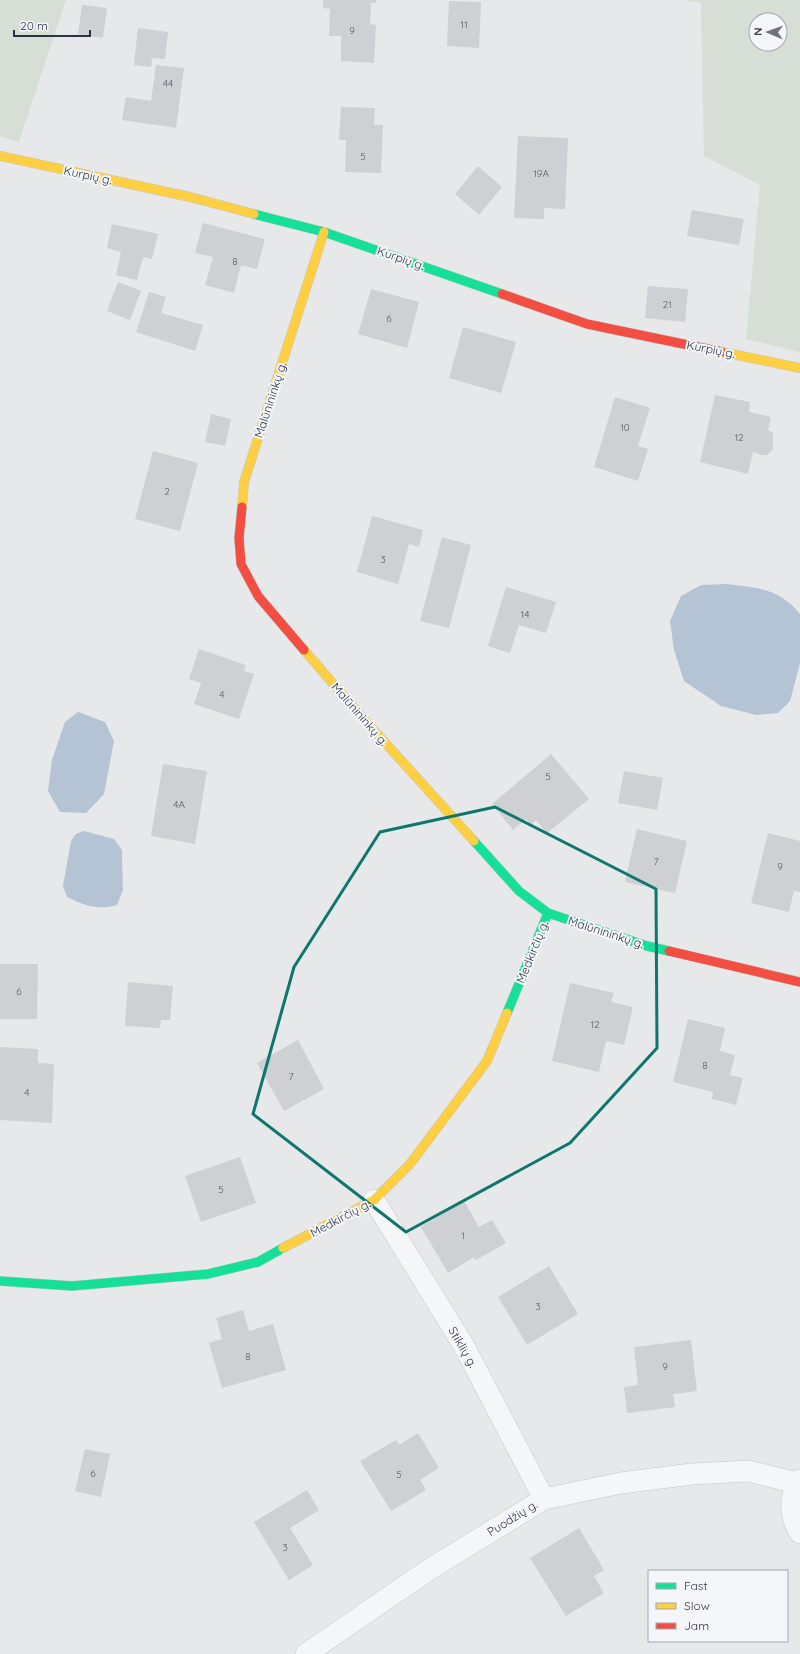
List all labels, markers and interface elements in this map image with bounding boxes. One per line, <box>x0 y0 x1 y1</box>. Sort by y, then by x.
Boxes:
scale bar <box>14 12 90 38</box>
north arrow <box>748 12 788 52</box>
text: 20 m <box>20 18 48 33</box>
house number: 11 <box>460 18 468 31</box>
house number: 9 <box>349 24 355 37</box>
text: N <box>751 27 765 36</box>
house number: 44 <box>163 77 173 90</box>
house number: 5 <box>360 150 366 163</box>
street label: Kurpių g. <box>62 163 114 187</box>
house number: 19A <box>533 167 549 180</box>
street label: Kurpių g. <box>375 243 427 273</box>
house number: 8 <box>232 255 238 268</box>
house number: 21 <box>662 298 672 311</box>
house number: 6 <box>386 312 392 325</box>
street label: Kurpių g. <box>686 337 736 361</box>
street label: Malūnininkų g. <box>251 360 289 440</box>
house number: 10 <box>620 421 630 434</box>
house number: 12 <box>734 431 744 444</box>
house number: 2 <box>164 485 170 498</box>
house number: 3 <box>380 553 386 566</box>
house number: 14 <box>521 608 529 621</box>
street label: Malūnininkų g. <box>328 679 392 749</box>
house number: 4 <box>219 688 225 701</box>
house number: 5 <box>545 770 551 783</box>
house number: 4A <box>173 798 185 811</box>
house number: 7 <box>653 855 659 868</box>
house number: 9 <box>777 860 783 873</box>
street label: Malūnininkų g. <box>566 913 646 951</box>
street label: Medkirčių g. <box>513 919 551 985</box>
house number: 6 <box>16 985 22 998</box>
house number: 12 <box>590 1018 600 1031</box>
house number: 8 <box>702 1059 708 1072</box>
house number: 7 <box>288 1070 294 1083</box>
house number: 4 <box>24 1086 30 1099</box>
house number: 5 <box>218 1183 224 1196</box>
street label: Medkirčių g. <box>307 1196 373 1240</box>
house number: 1 <box>461 1229 465 1242</box>
house number: 3 <box>535 1300 541 1313</box>
street label: Stiklių g. <box>445 1324 481 1370</box>
house number: 8 <box>245 1350 251 1363</box>
house number: 9 <box>662 1360 668 1373</box>
house number: 6 <box>90 1467 96 1480</box>
house number: 5 <box>396 1468 402 1481</box>
street label: Puodžių g. <box>484 1497 540 1539</box>
house number: 3 <box>282 1541 288 1554</box>
legend <box>648 1570 788 1642</box>
text: Fast <box>684 1578 708 1593</box>
text: Slow <box>684 1598 710 1613</box>
text: Jam <box>684 1618 709 1633</box>

